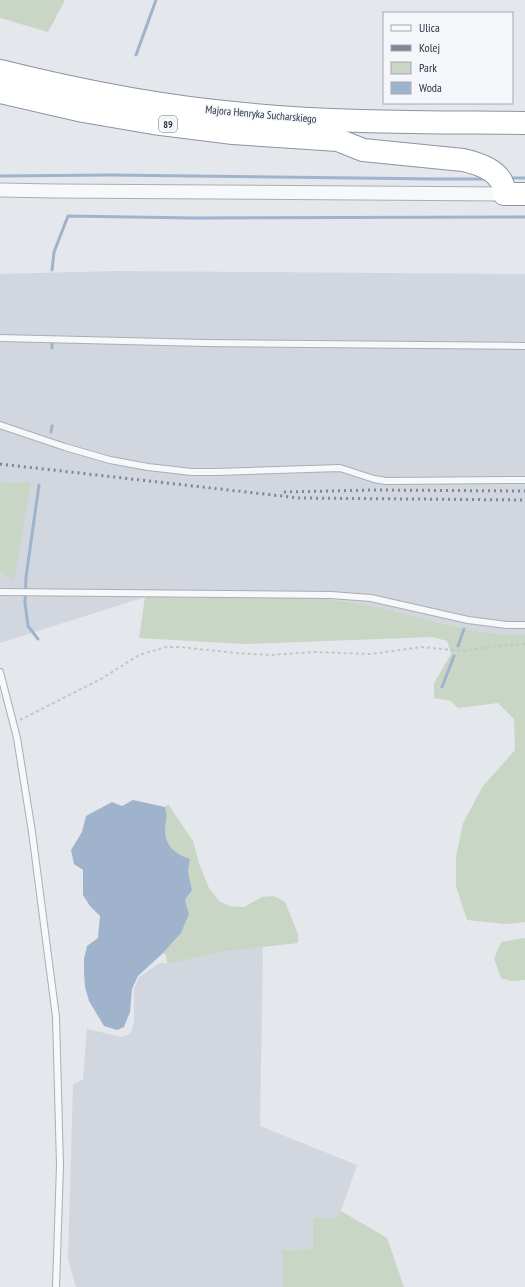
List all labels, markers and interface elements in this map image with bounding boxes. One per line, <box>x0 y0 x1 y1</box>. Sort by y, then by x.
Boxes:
legend <box>383 12 513 104</box>
text: Ulica <box>419 20 440 35</box>
text: Kolej <box>419 40 440 55</box>
text: Park <box>419 60 437 75</box>
text: Woda <box>419 80 442 95</box>
street label: Majora Henryka Sucharskiego <box>205 102 317 126</box>
road number: 89 <box>159 116 177 132</box>

